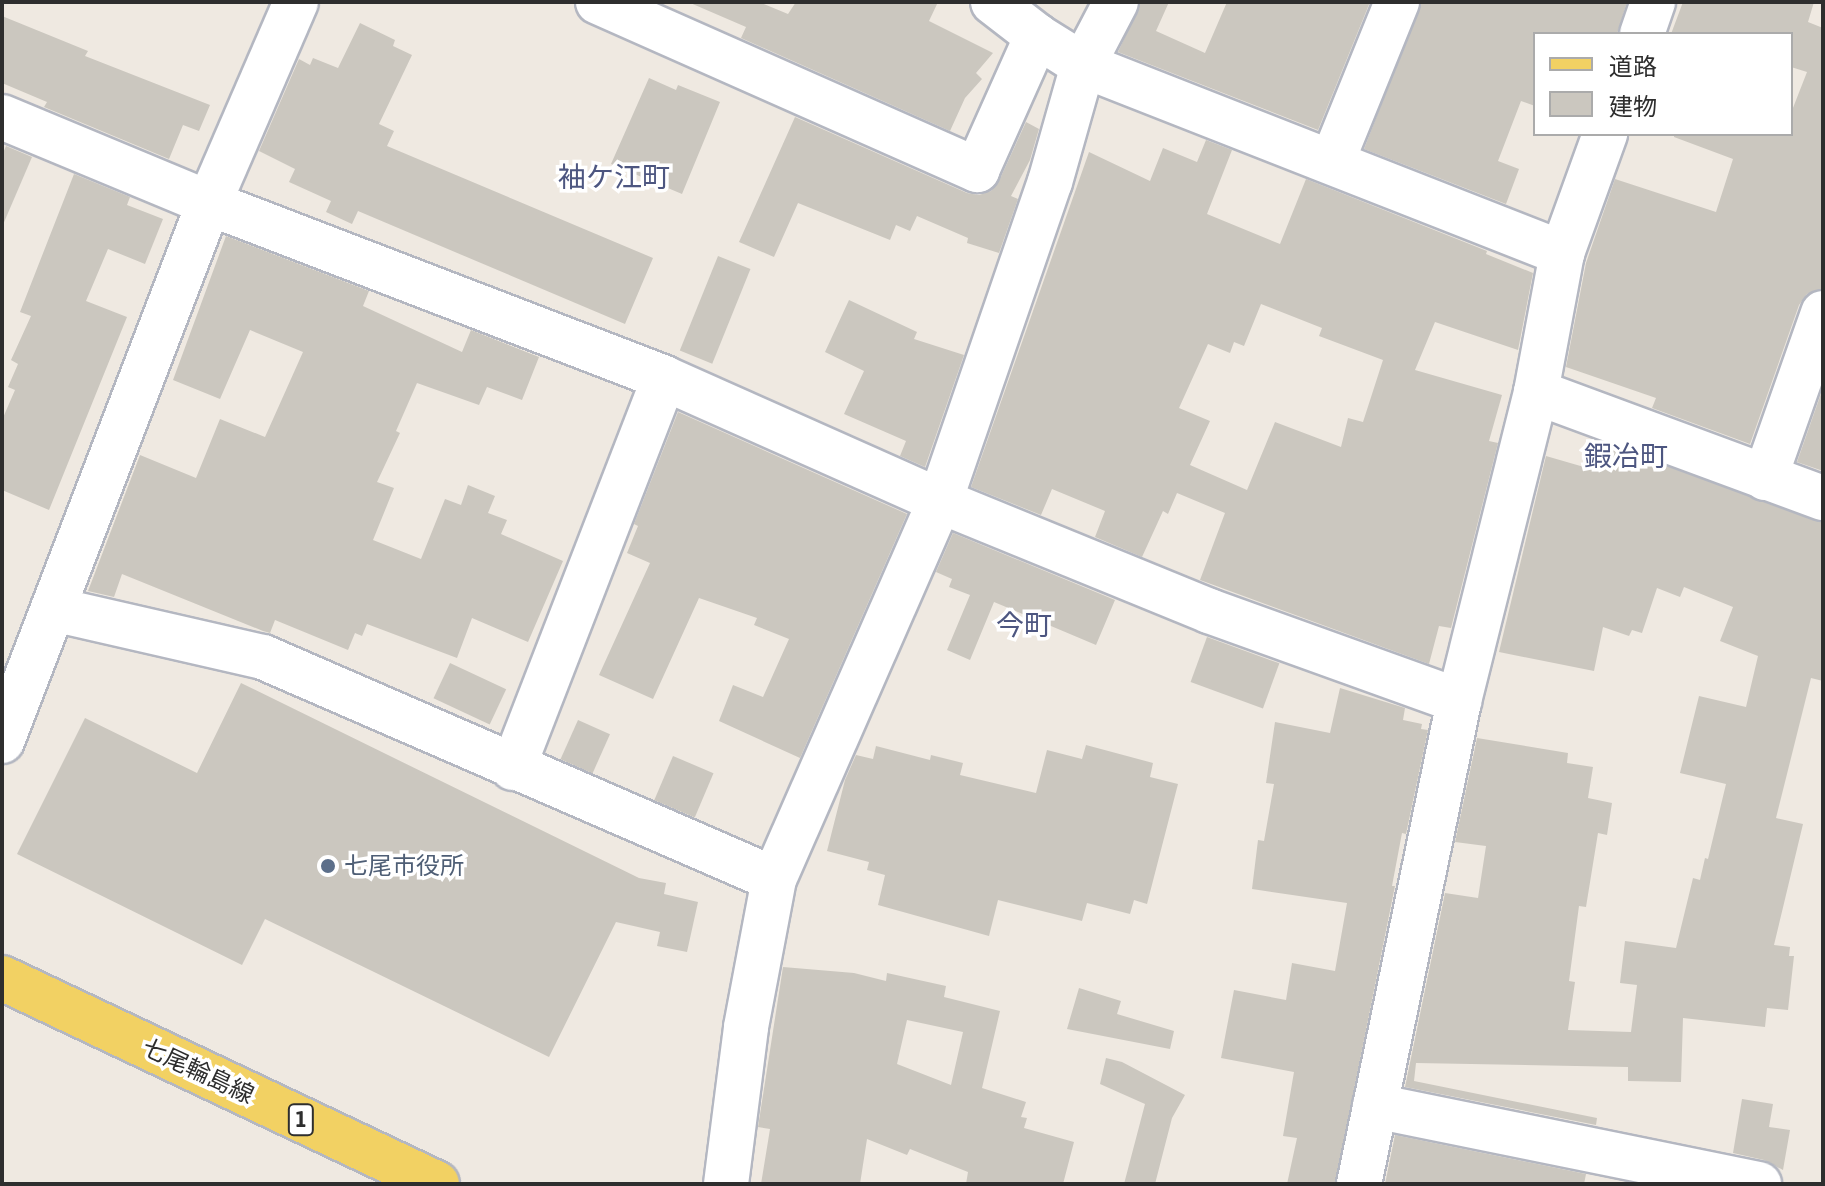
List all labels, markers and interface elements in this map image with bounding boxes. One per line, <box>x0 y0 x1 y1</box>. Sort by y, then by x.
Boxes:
legend <box>1533 32 1793 136</box>
text: 道路 <box>1609 53 1657 80</box>
text: 建物 <box>1609 93 1657 120</box>
district label: 袖ケ江町 <box>558 160 670 194</box>
district label: 鍜冶町 <box>1584 439 1668 473</box>
district label: 今町 <box>996 608 1052 642</box>
place label: 七尾市役所 <box>344 852 464 880</box>
marker: 七尾市役所 <box>319 857 337 875</box>
street label: 七尾輪島線 <box>138 1033 258 1109</box>
road number: 1 <box>287 1102 315 1138</box>

